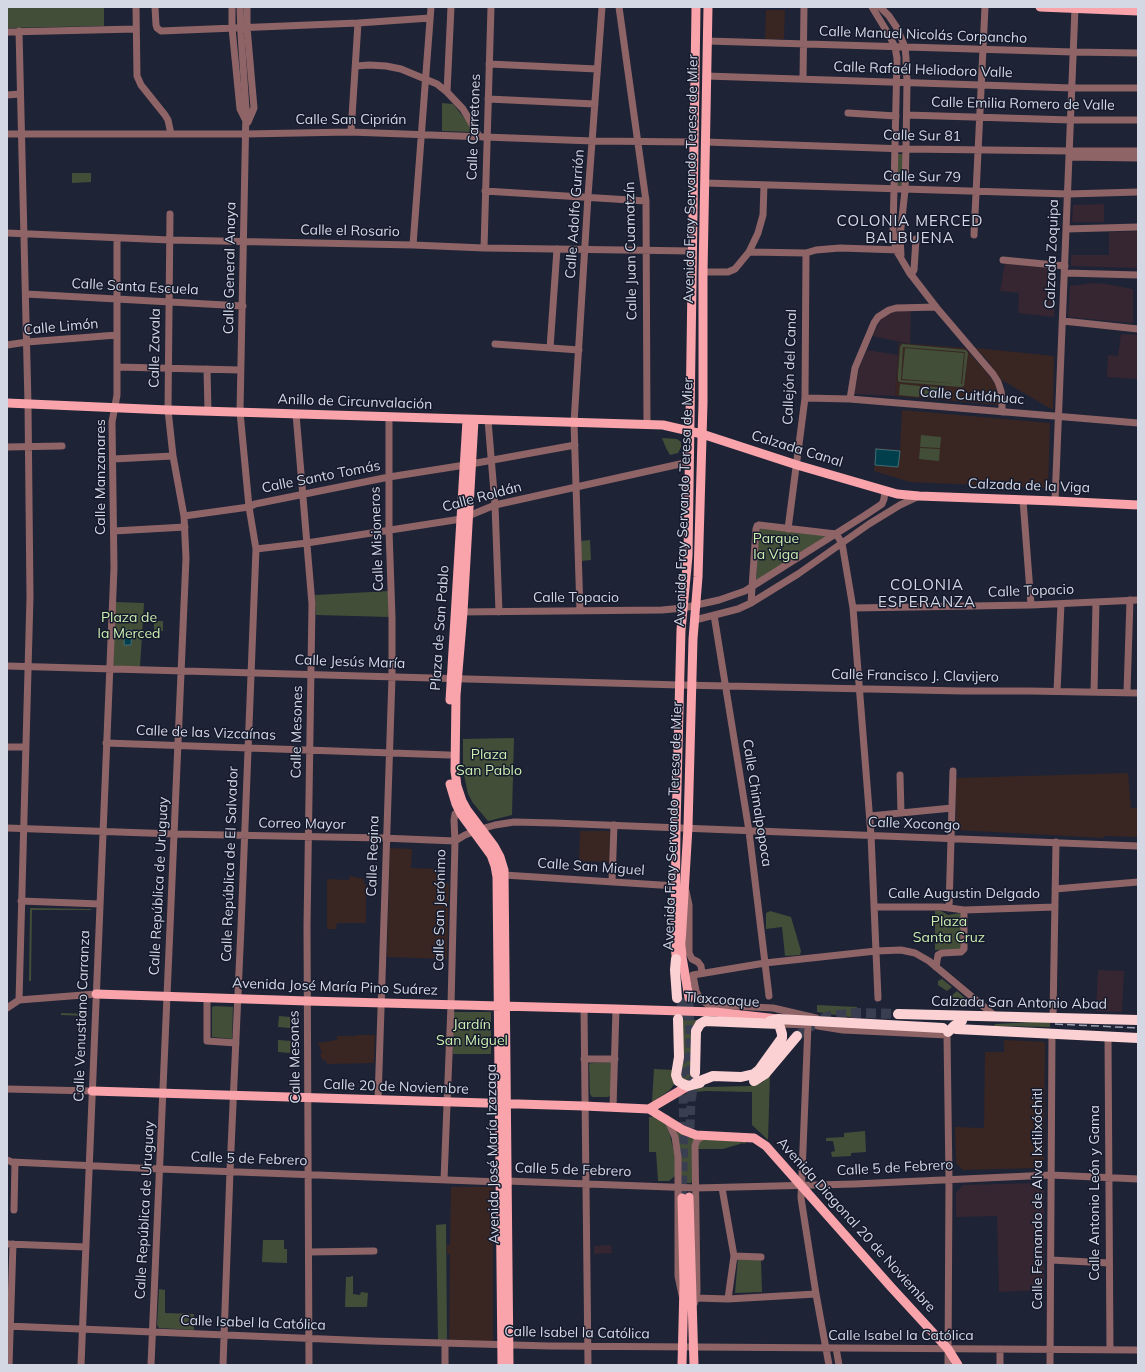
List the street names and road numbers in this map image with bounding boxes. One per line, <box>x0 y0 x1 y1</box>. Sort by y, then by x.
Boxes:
street label: Calle Manuel Nicolás Corpancho <box>819 23 1027 47</box>
street label: Avenida Fray Servando Teresa de Mier <box>680 54 702 304</box>
street label: Calle Rafaél Heliodoro Valle <box>833 58 1013 82</box>
street label: Calle Carretones <box>464 73 484 181</box>
street label: Calle Emilia Romero de Valle <box>931 94 1115 114</box>
street label: Calle San Ciprián <box>296 112 406 128</box>
street label: Calle Sur 81 <box>883 127 961 145</box>
street label: Calle Adolfo Gurrión <box>562 149 588 279</box>
street label: Calle Sur 79 <box>883 168 961 186</box>
street label: Calle Juan Cuamatzín <box>621 181 641 321</box>
street label: Calzada Zoquipa <box>1042 199 1062 309</box>
street label: Calle General Anaya <box>220 202 240 334</box>
street label: Calle el Rosario <box>300 222 400 240</box>
street label: Calle Santa Escuela <box>71 275 199 299</box>
street label: Calle Zavala <box>146 308 164 388</box>
street label: Callejón del Canal <box>780 309 800 425</box>
street label: Calle Limón <box>23 315 99 339</box>
street label: Avenida Fray Servando Teresa de Mier <box>671 377 697 627</box>
street label: Calle Cuitláhuac <box>919 384 1025 408</box>
street label: Anillo de Circunvalación <box>277 391 433 413</box>
street label: Calle Manzanares <box>93 419 109 535</box>
street label: Calzada Canal <box>749 427 845 471</box>
street label: Calle Santo Tomás <box>260 457 382 497</box>
street label: Calzada de la Viga <box>968 475 1090 497</box>
street label: Calle Roldán <box>440 478 524 516</box>
street label: Calle Misioneros <box>367 486 387 592</box>
street label: Plaza de San Pablo <box>427 565 453 691</box>
street label: Calle Topacio <box>988 581 1074 601</box>
street label: Calle Topacio <box>533 590 619 606</box>
street label: Calle Jesús María <box>294 652 406 672</box>
street label: Calle Francisco J. Clavijero <box>831 666 999 686</box>
street label: Calle Mesones <box>288 685 306 779</box>
street label: Avenida Fray Servando Teresa de Mier <box>660 701 686 951</box>
street label: Calle de las Vizcaínas <box>136 722 276 744</box>
street label: Calle Chimalpopoca <box>739 738 775 868</box>
street label: Calle República de El Salvador <box>218 766 242 962</box>
street label: Calle República de Uruguay <box>146 796 172 976</box>
street label: Calle Xocongo <box>868 814 960 834</box>
street label: Correo Mayor <box>258 815 346 833</box>
street label: Calle Regina <box>363 815 383 897</box>
street label: Calle San Jerónimo <box>431 849 449 971</box>
street label: Calle San Miguel <box>537 855 645 879</box>
street label: Calle Augustin Delgado <box>888 886 1040 902</box>
street label: Calle Venustiano Carranza <box>71 930 93 1102</box>
street label: Avenida José María Pino Suárez <box>232 975 438 999</box>
street label: Tlaxcoaque <box>684 989 760 1011</box>
street label: Calzada San Antonio Abad <box>931 993 1107 1013</box>
street label: Calle Mesones <box>286 1010 304 1104</box>
street label: Avenida José María Izazaga <box>483 1064 503 1244</box>
street label: Calle 20 de Noviembre <box>323 1076 469 1098</box>
street label: Calle Fernando de Alva Ixtlilxóchitl <box>1030 1088 1046 1310</box>
street label: Calle Antonio León y Gama <box>1087 1105 1103 1281</box>
street label: Calle República de Uruguay <box>132 1120 158 1300</box>
street label: Avenida Diagonal 20 de Noviembre <box>773 1134 939 1316</box>
street label: Calle 5 de Febrero <box>190 1149 308 1169</box>
street label: Calle 5 de Febrero <box>836 1157 954 1179</box>
street label: Calle 5 de Febrero <box>514 1160 632 1180</box>
street label: Calle Isabel la Católica <box>180 1312 326 1334</box>
street label: Calle Isabel la Católica <box>504 1323 650 1343</box>
street label: Calle Isabel la Católica <box>828 1328 974 1344</box>

